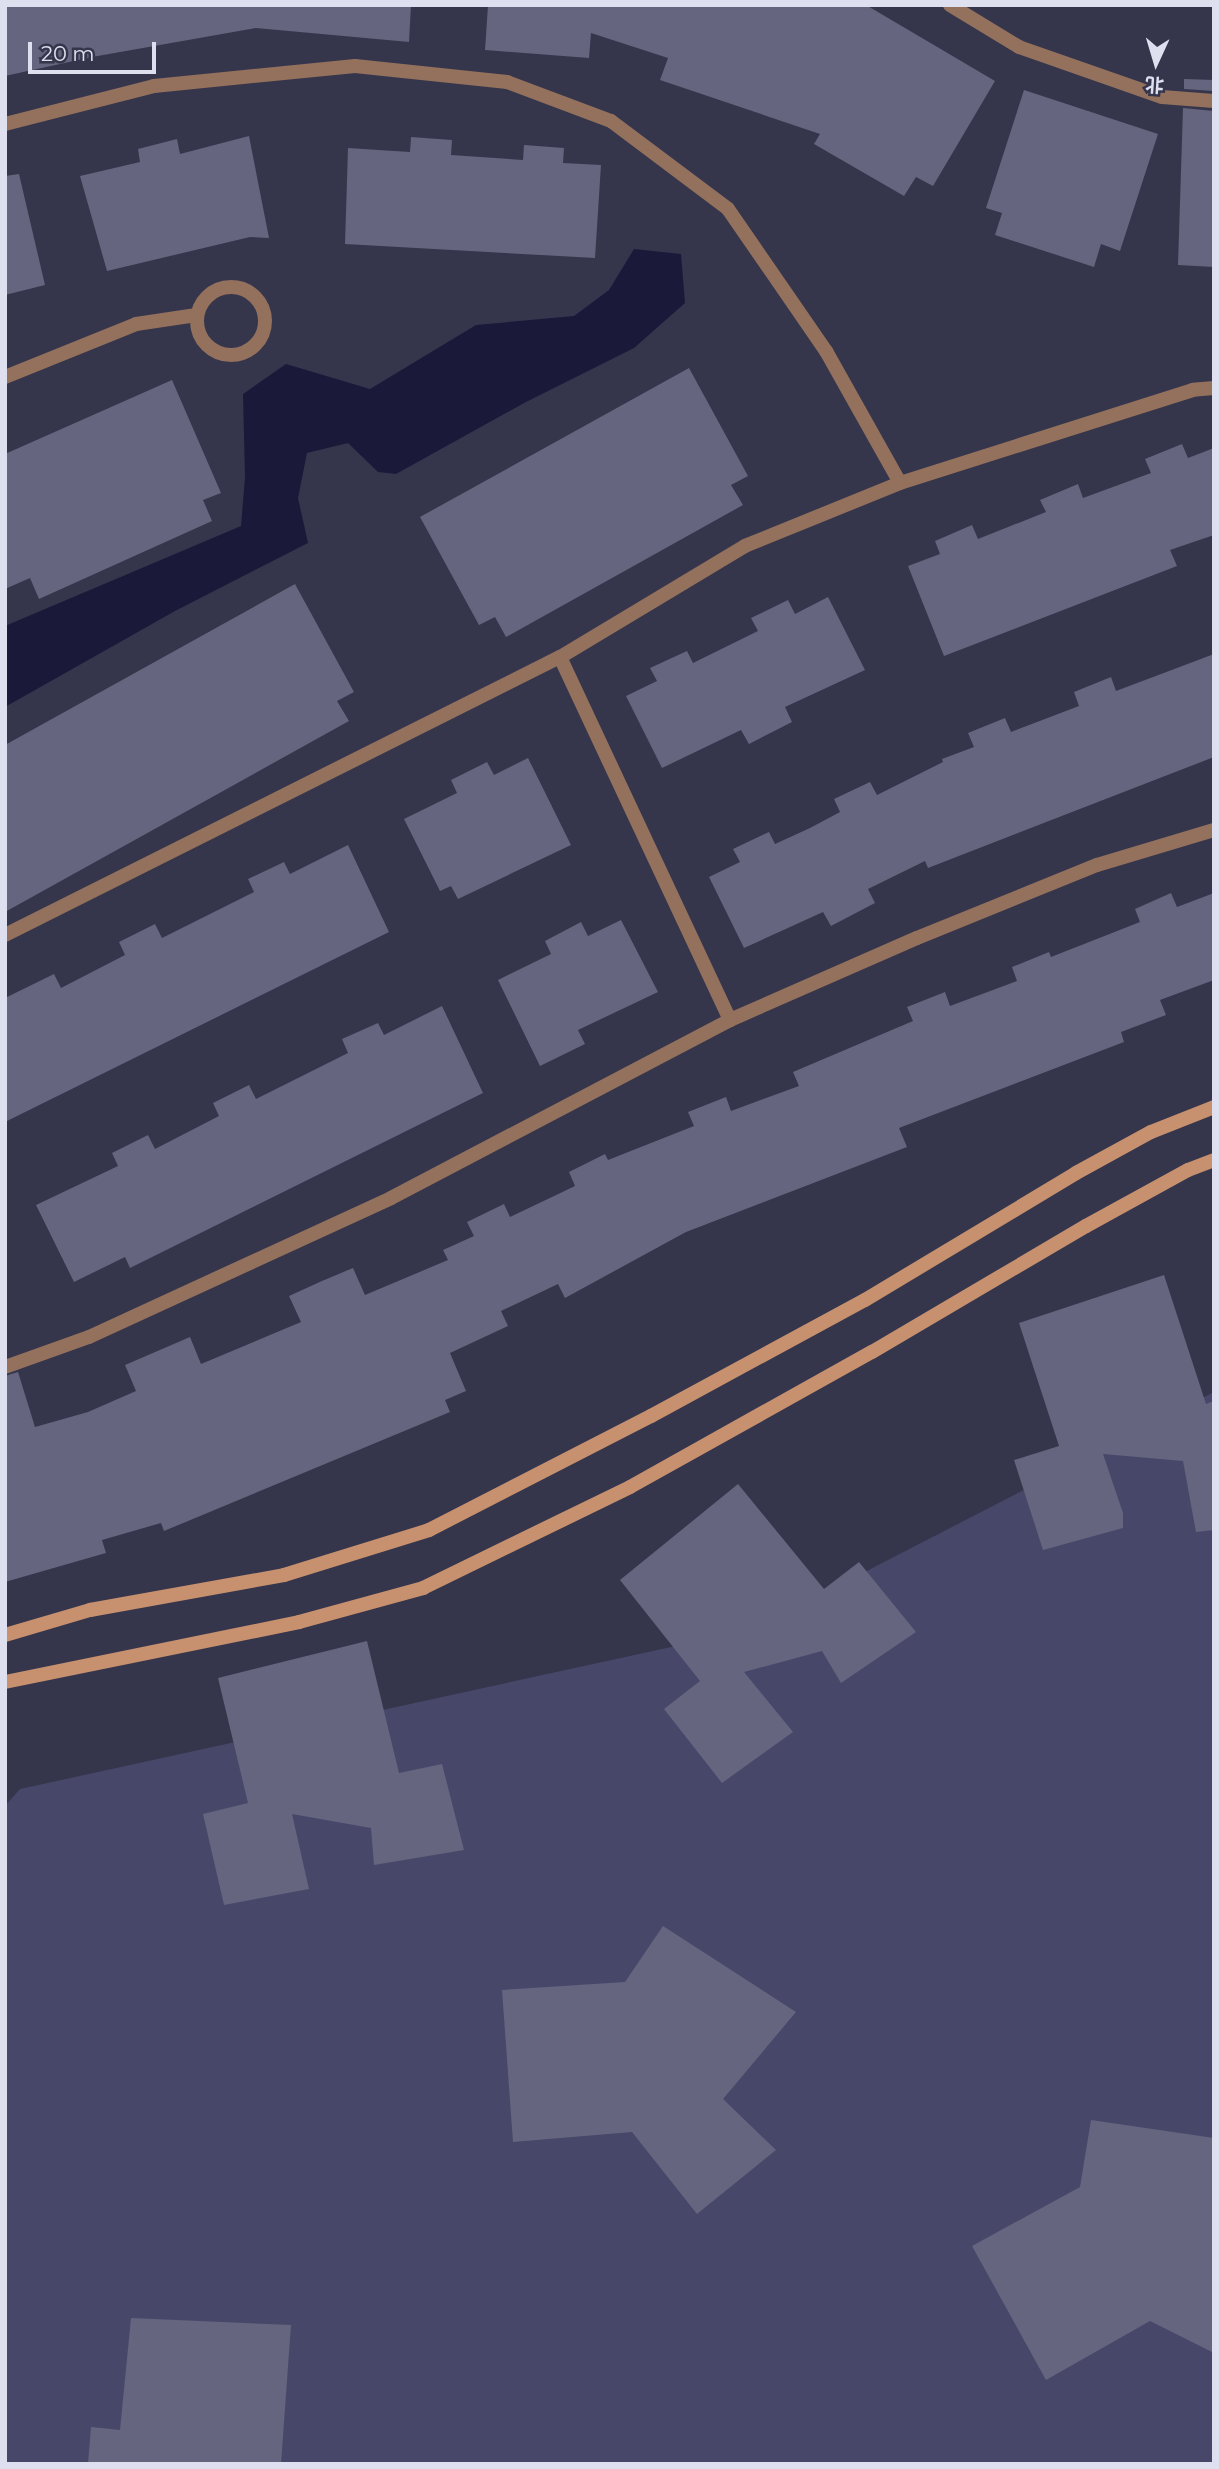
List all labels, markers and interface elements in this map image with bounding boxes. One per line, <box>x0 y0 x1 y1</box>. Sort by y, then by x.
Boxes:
scale bar <box>32 28 159 72</box>
north arrow <box>1121 28 1191 98</box>
text: 20 m <box>41 41 95 66</box>
text: 北 <box>1144 72 1165 97</box>

